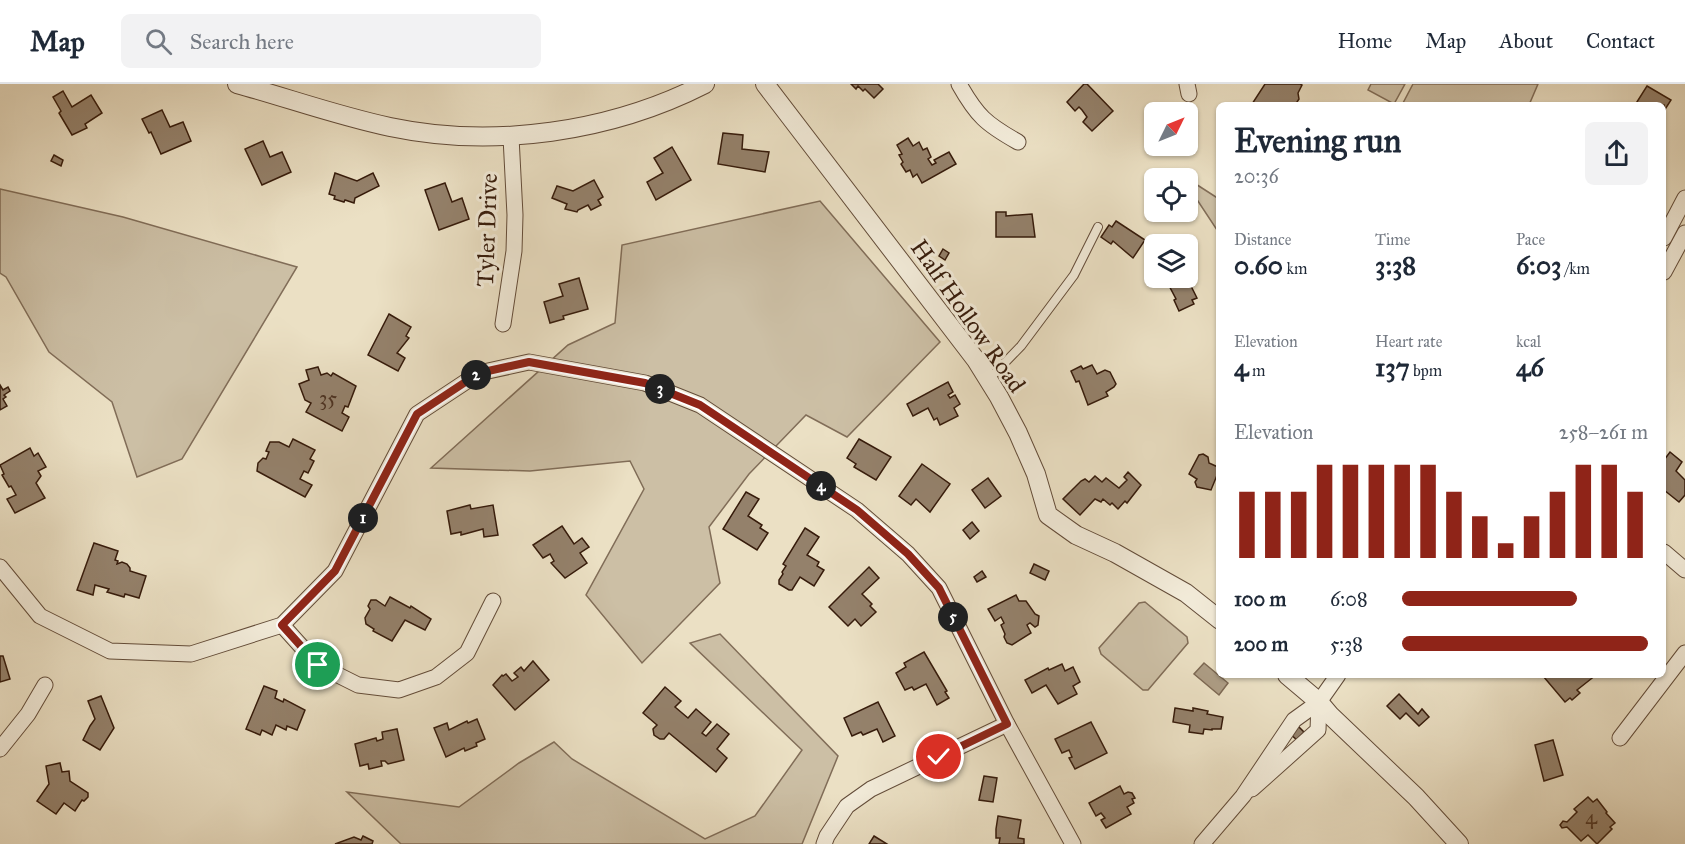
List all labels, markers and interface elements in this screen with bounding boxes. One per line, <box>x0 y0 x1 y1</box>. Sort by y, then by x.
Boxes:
search box <box>121 14 541 68</box>
text: Map <box>30 24 85 59</box>
icon: search <box>142 25 175 58</box>
text: Search here <box>190 28 294 55</box>
text: Home <box>1337 28 1392 54</box>
text: Map <box>1425 28 1466 54</box>
text: About <box>1499 28 1553 54</box>
text: Contact <box>1586 28 1655 54</box>
north arrow <box>1144 102 1198 156</box>
map controls <box>1144 102 1198 288</box>
text: Evening run <box>1234 121 1401 161</box>
button: share <box>1585 122 1648 185</box>
text: 20:36 <box>1234 164 1279 188</box>
button: locate <box>1144 168 1198 222</box>
street label: Tyler Drive <box>470 173 504 287</box>
text: Distance <box>1234 230 1291 249</box>
text: Time <box>1375 230 1410 249</box>
text: Pace <box>1516 230 1545 249</box>
street label: Half Hollow Road <box>904 234 1032 398</box>
button: layers <box>1144 234 1198 288</box>
text: 0.60 <box>1234 249 1283 281</box>
text: 3:38 <box>1375 249 1416 281</box>
text: 6:03 <box>1516 249 1561 281</box>
text: km <box>1283 259 1307 278</box>
text: /km <box>1561 259 1590 278</box>
text: Elevation <box>1234 332 1298 351</box>
text: Heart rate <box>1375 332 1442 351</box>
text: kcal <box>1516 332 1541 351</box>
text: 4 <box>1234 351 1249 383</box>
text: 137 <box>1375 351 1410 383</box>
text: 46 <box>1516 351 1544 383</box>
pin: 2 <box>461 360 491 390</box>
text: m <box>1249 361 1265 380</box>
text: bpm <box>1410 361 1442 380</box>
text: 2 <box>472 365 480 384</box>
pin: 3 <box>645 374 675 404</box>
text: 3 <box>657 379 663 398</box>
house number: 35 <box>319 385 337 411</box>
text: Elevation <box>1234 420 1313 444</box>
text: 258–261 m <box>1559 420 1648 444</box>
pin: 4 <box>806 471 836 501</box>
text: 4 <box>817 476 825 495</box>
pin: 1 <box>348 503 378 533</box>
text: 1 <box>360 508 366 527</box>
text: 100 m <box>1234 587 1286 611</box>
text: 6:08 <box>1330 587 1368 611</box>
pin: 5 <box>938 602 968 632</box>
text: 5 <box>949 607 957 626</box>
text: 200 m <box>1234 632 1288 656</box>
text: 5:38 <box>1330 632 1363 656</box>
pin <box>292 639 343 690</box>
icon: arrive <box>301 648 334 681</box>
pin <box>913 731 964 782</box>
icon: check <box>922 740 955 773</box>
house number: 4 <box>1585 804 1598 830</box>

